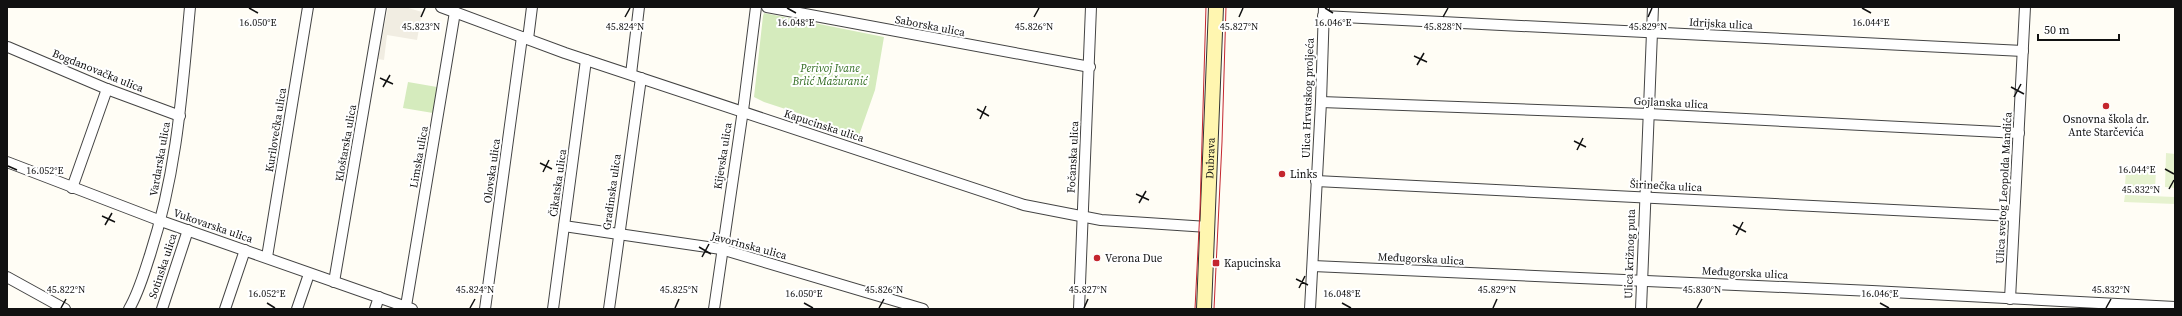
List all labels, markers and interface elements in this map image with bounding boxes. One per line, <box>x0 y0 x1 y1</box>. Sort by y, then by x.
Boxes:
street label: Saborska ulica <box>894 12 967 40</box>
street label: Idrijska ulica <box>1689 15 1754 33</box>
text: 16.050°E <box>239 16 277 29</box>
text: 16.048°E <box>777 16 815 29</box>
text: 16.046°E <box>1314 16 1352 29</box>
text: 16.044°E <box>1852 16 1890 29</box>
scale bar <box>2038 16 2119 42</box>
text: 45.823°N <box>402 20 440 33</box>
text: 45.824°N <box>606 20 644 33</box>
text: 45.826°N <box>1015 20 1053 33</box>
text: 45.827°N <box>1220 20 1258 33</box>
text: 45.828°N <box>1424 20 1462 33</box>
text: 45.829°N <box>1629 20 1667 33</box>
text: 50 m <box>2044 22 2070 38</box>
street label: Ulica Hrvatskog proljeća <box>1298 37 1318 159</box>
street label: Bogdanovačka ulica <box>50 46 146 96</box>
park label: Perivoj Ivane Brlić Mažuranić <box>792 61 868 89</box>
street label: Kurilovečka ulica <box>262 86 290 173</box>
street label: Gojlanska ulica <box>1633 94 1709 112</box>
marker: Osnovna škola dr. Ante Starčevića <box>2101 101 2111 111</box>
street label: Kloštarska ulica <box>332 103 360 183</box>
street label: Kapucinska ulica <box>782 106 866 146</box>
street label: Ulica svetog Leopolda Mandića <box>1993 111 2015 264</box>
place label: Osnovna škola dr. Ante Starčevića <box>2063 112 2149 140</box>
street label: Vardarska ulica <box>146 120 174 198</box>
street label: Fočanska ulica <box>1064 120 1082 194</box>
street label: Kijevska ulica <box>710 121 736 190</box>
street label: Limska ulica <box>406 125 432 189</box>
street label: Olovska ulica <box>480 137 504 204</box>
street label: Dubrava <box>1202 137 1218 179</box>
street label: Čikatska ulica <box>546 148 570 218</box>
street label: Gradinska ulica <box>599 153 625 231</box>
text: 16.044°E <box>2118 163 2156 176</box>
text: 16.052°E <box>26 164 64 177</box>
place label: Links <box>1290 167 1317 182</box>
marker: Links <box>1277 169 1287 179</box>
street label: Širinečka ulica <box>1629 177 1703 195</box>
text: 45.832°N <box>2122 183 2160 196</box>
street label: Vukovarska ulica <box>171 205 255 247</box>
street label: Ulica križnog puta <box>1621 208 1639 299</box>
street label: Javorinska ulica <box>708 228 789 263</box>
street label: Sotinska ulica <box>145 231 181 301</box>
street label: Međugorska ulica <box>1377 249 1465 269</box>
place label: Verona Due <box>1105 251 1163 266</box>
marker: Verona Due <box>1092 253 1102 263</box>
place label: Kapucinska <box>1224 256 1281 271</box>
marker: Kapucinska <box>1211 258 1221 268</box>
street label: Međugorska ulica <box>1701 263 1789 283</box>
text: 45.822°N <box>47 283 85 296</box>
text: 45.824°N <box>456 283 494 296</box>
text: 45.825°N <box>660 283 698 296</box>
text: 45.826°N <box>865 283 903 296</box>
text: 45.827°N <box>1069 283 1107 296</box>
text: 45.829°N <box>1478 283 1516 296</box>
text: 45.830°N <box>1683 283 1721 296</box>
text: 45.832°N <box>2092 283 2130 296</box>
text: 16.052°E <box>248 287 286 300</box>
text: 16.050°E <box>785 287 823 300</box>
text: 16.048°E <box>1323 287 1361 300</box>
text: 16.046°E <box>1861 287 1899 300</box>

